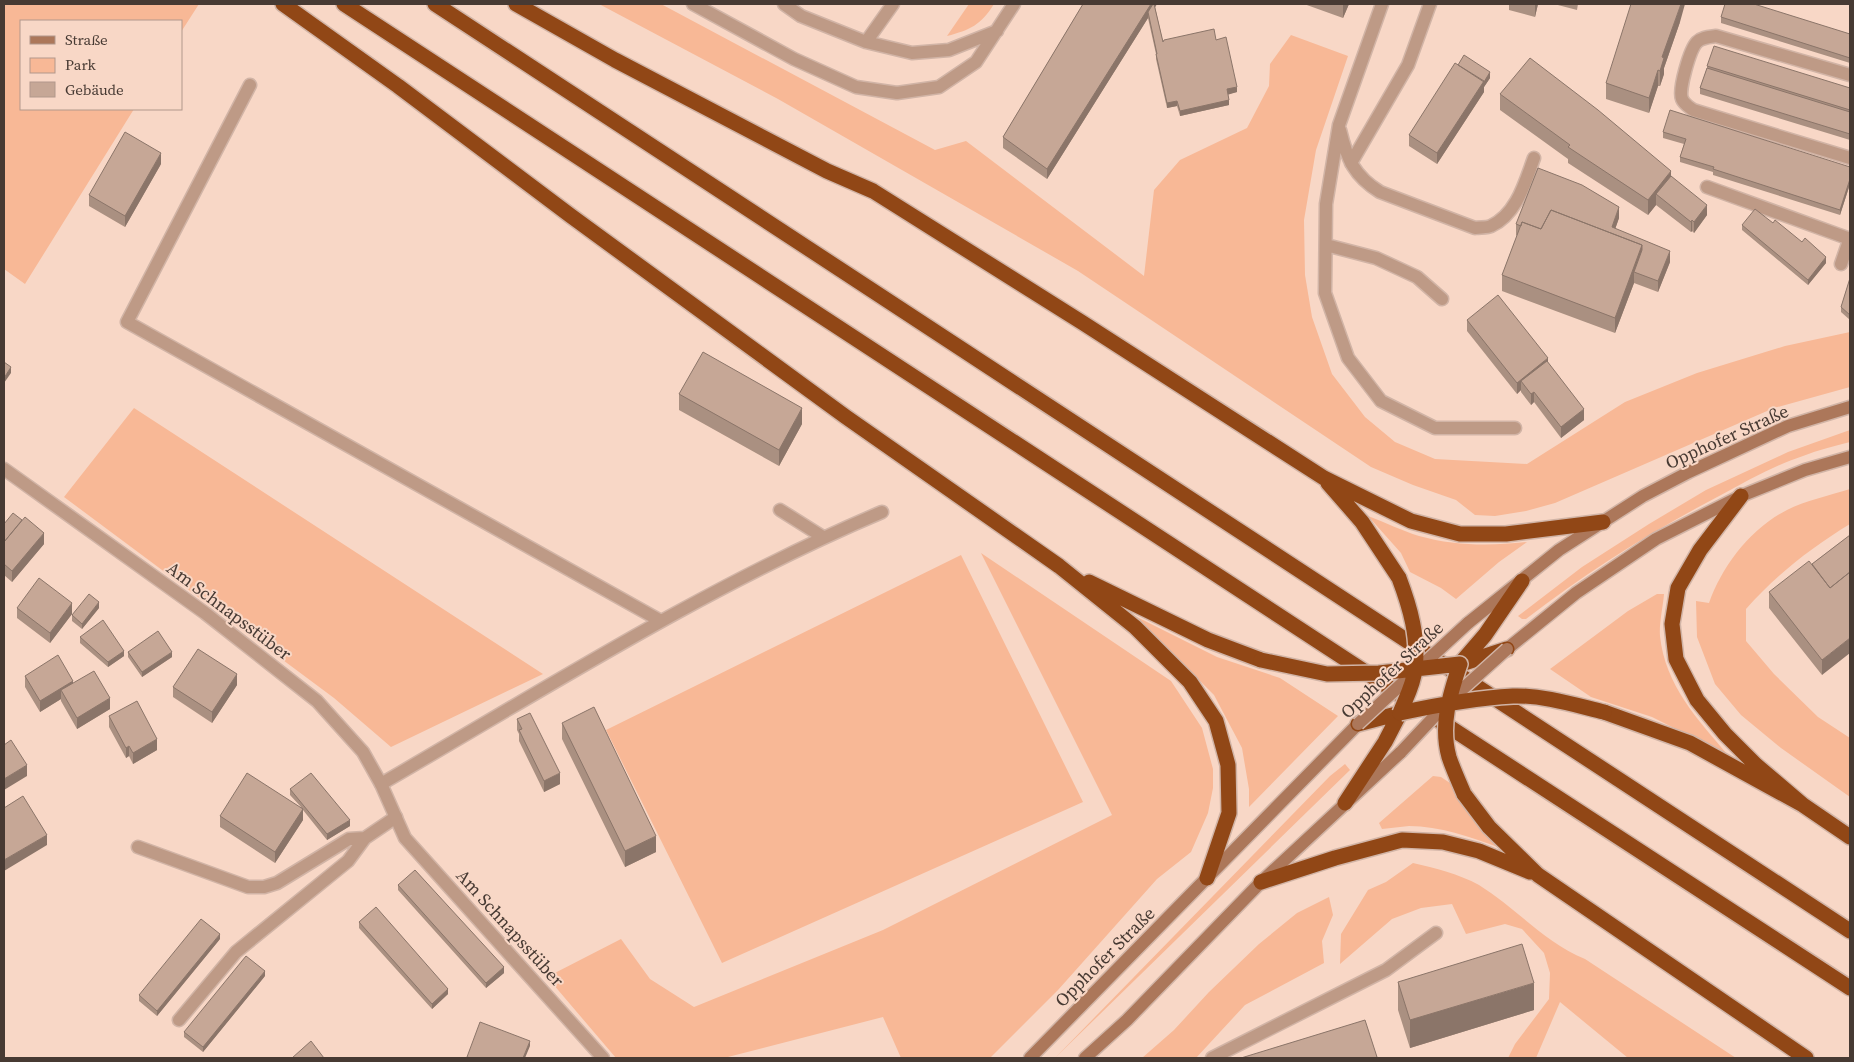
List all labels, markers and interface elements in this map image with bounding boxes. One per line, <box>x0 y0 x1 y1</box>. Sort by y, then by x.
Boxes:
legend <box>20 20 182 110</box>
text: Straße <box>65 29 108 50</box>
text: Park <box>65 54 97 75</box>
text: Gebäude <box>65 79 124 100</box>
street label: Opphofer Straße <box>1661 398 1792 475</box>
street label: Am Schnapsstüber <box>162 555 297 666</box>
street label: Opphofer Straße <box>1335 615 1449 724</box>
street label: Am Schnapsstüber <box>451 863 570 992</box>
street label: Opphofer Straße <box>1049 901 1160 1012</box>

